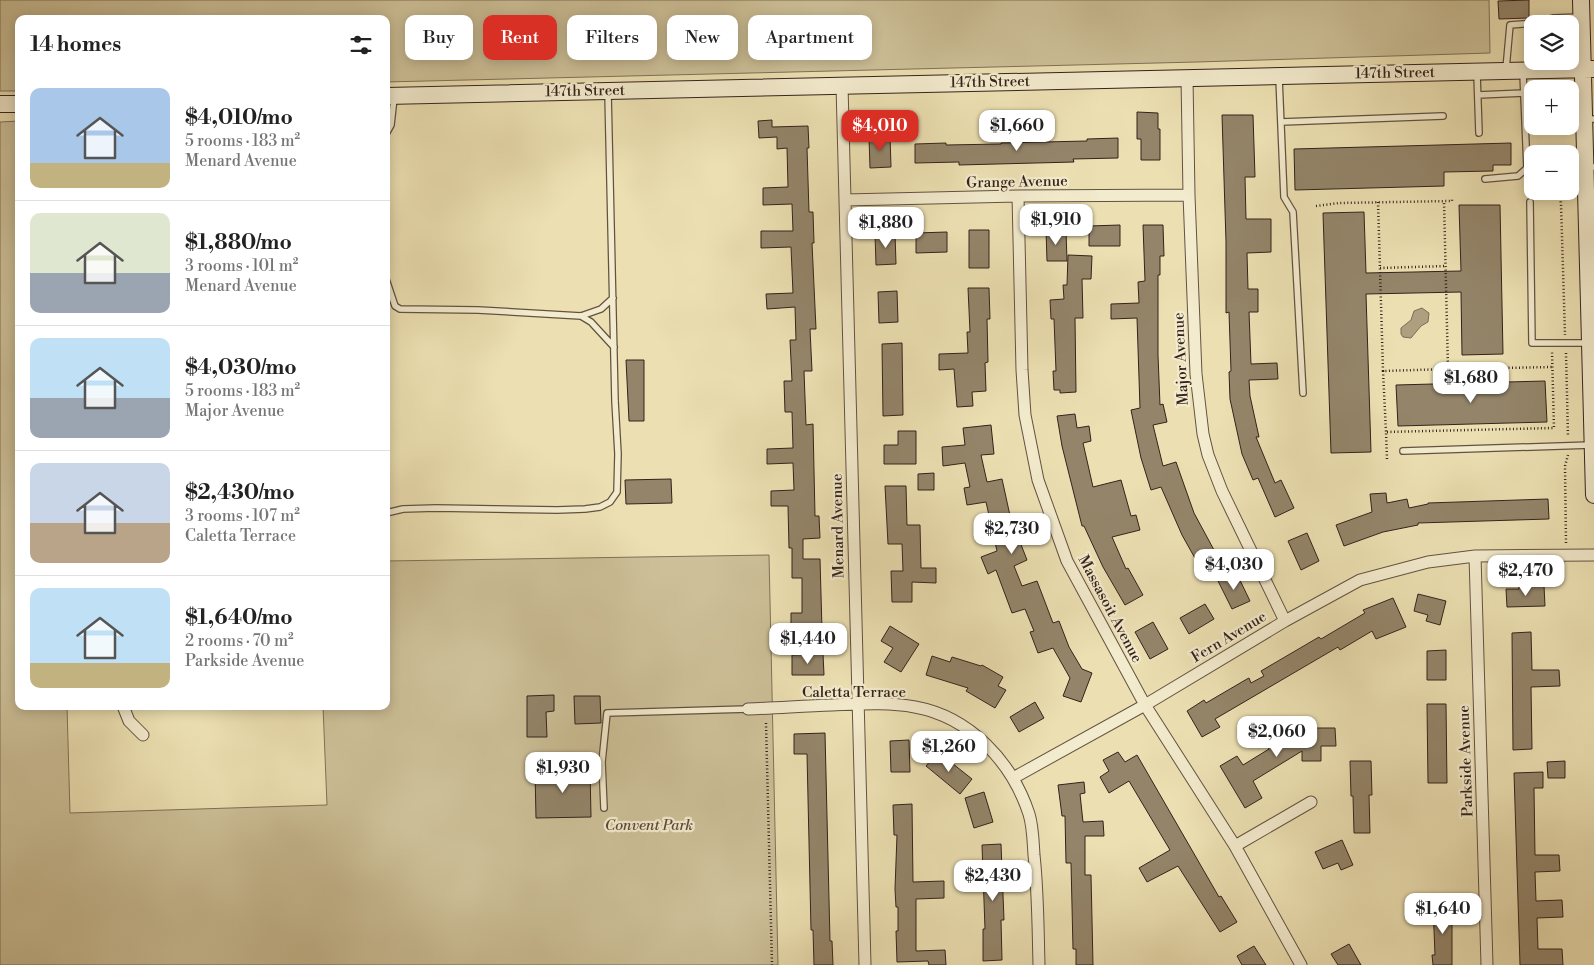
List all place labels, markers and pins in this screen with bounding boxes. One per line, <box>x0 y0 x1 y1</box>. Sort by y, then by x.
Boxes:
pin: $4,010 <box>839 110 921 152</box>
pin: $1,660 <box>976 110 1058 152</box>
pin: $1,910 <box>1015 204 1097 246</box>
pin: $1,880 <box>845 206 927 249</box>
pin: $1,680 <box>1430 362 1512 404</box>
pin: $2,730 <box>971 512 1053 555</box>
pin: $4,030 <box>1193 548 1275 591</box>
pin: $2,470 <box>1485 554 1567 597</box>
pin: $1,440 <box>767 622 849 665</box>
pin: $2,060 <box>1236 716 1318 758</box>
pin: $1,260 <box>908 730 990 773</box>
pin: $1,930 <box>522 752 604 794</box>
pin: $2,430 <box>952 860 1034 902</box>
pin: $1,640 <box>1402 892 1484 935</box>

